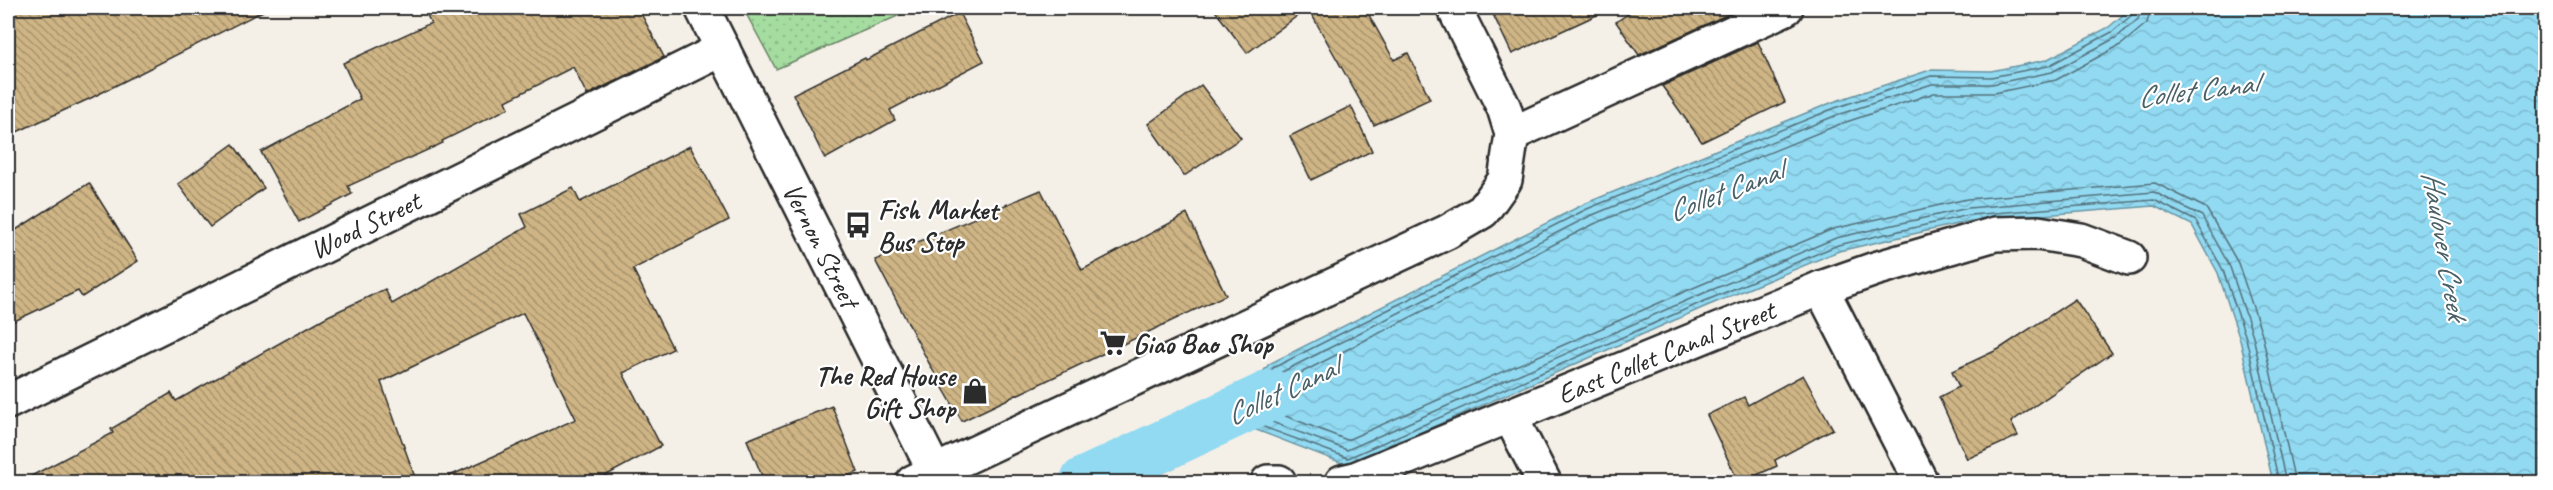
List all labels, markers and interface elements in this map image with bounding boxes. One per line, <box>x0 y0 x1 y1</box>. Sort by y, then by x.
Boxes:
water label: Collet Canal <box>2135 63 2269 116</box>
water label: Collet Canal <box>1662 148 1797 230</box>
water label: Haulover Creek <box>2413 168 2478 327</box>
street label: Vernon Street <box>775 177 869 316</box>
street label: Wood Street <box>304 182 428 267</box>
place label: Fish Market Bus Stop <box>878 192 1001 259</box>
bus stop icon: Fish Market Bus Stop <box>843 210 873 240</box>
street label: East Collet Canal Street <box>1552 291 1782 412</box>
place label: Giao Bao Shop <box>1133 326 1275 361</box>
supermarket icon: Giao Bao Shop <box>1098 328 1128 358</box>
water label: Collet Canal <box>1220 344 1353 434</box>
place label: The Red House Gift Shop <box>815 358 958 425</box>
shop icon: The Red House Gift Shop <box>960 376 990 406</box>

